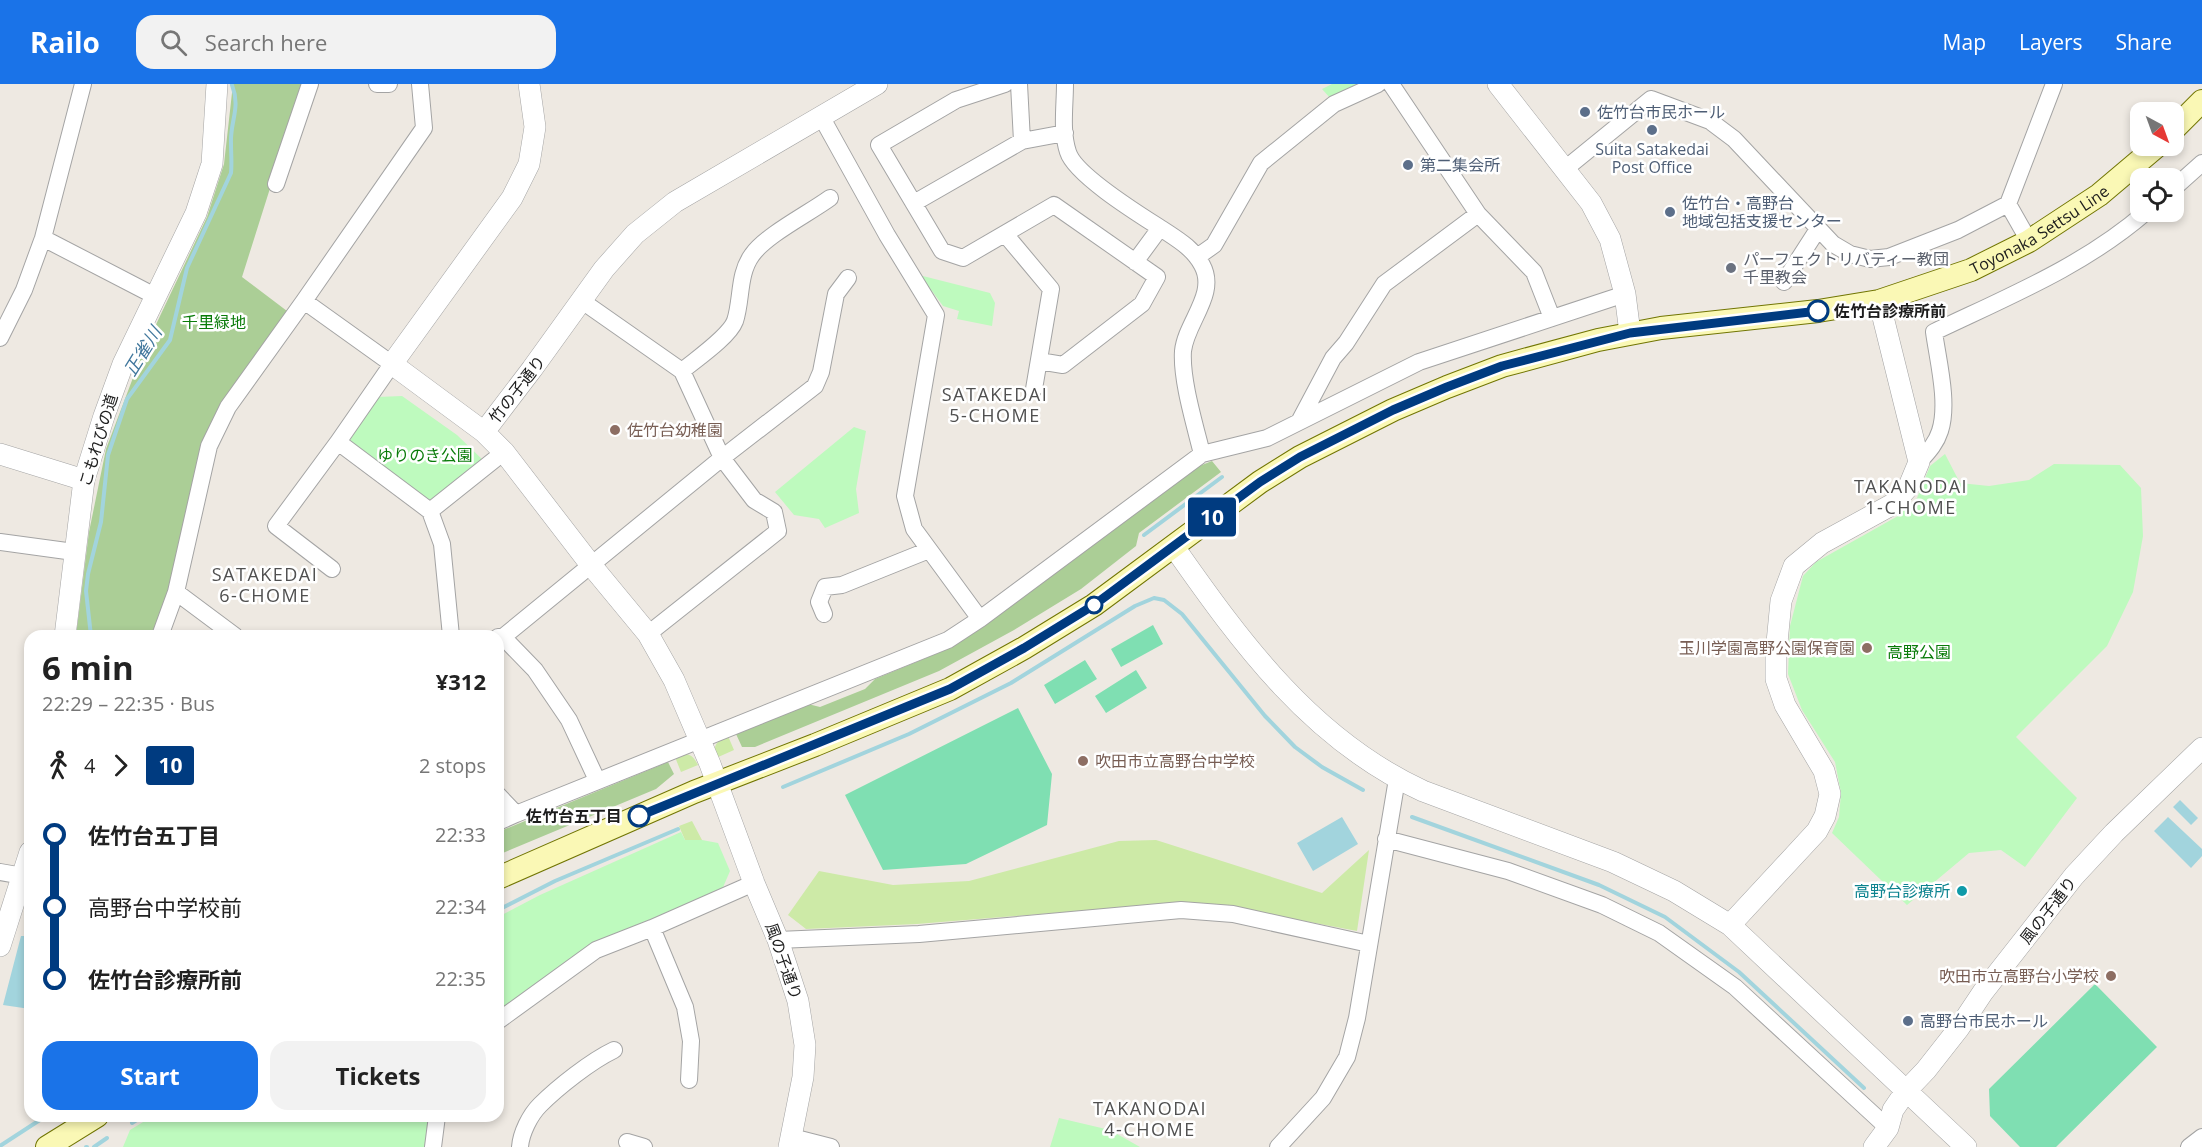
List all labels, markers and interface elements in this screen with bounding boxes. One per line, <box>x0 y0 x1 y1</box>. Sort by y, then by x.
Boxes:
search box <box>136 15 556 69</box>
text: Railo <box>30 23 100 61</box>
icon: search <box>157 26 190 59</box>
text: Search here <box>205 27 327 57</box>
text: Map <box>1943 28 1986 56</box>
text: Layers <box>2019 28 2083 56</box>
text: Share <box>2116 28 2172 56</box>
place label: 佐竹台市民ホール <box>1597 101 1725 123</box>
north arrow <box>2130 102 2184 156</box>
map controls <box>2130 102 2184 222</box>
marker: 佐竹台市民ホール <box>1578 105 1592 119</box>
marker: Suita Satakedai Post Office <box>1645 123 1659 137</box>
place label: Suita Satakedai Post Office <box>1595 138 1709 178</box>
place label: 第二集会所 <box>1420 154 1500 176</box>
marker: 第二集会所 <box>1401 158 1415 172</box>
button: locate <box>2130 168 2184 222</box>
street label: Toyonaka Settsu Line <box>1966 180 2114 280</box>
place label: 佐竹台・高野台 地域包括支援センター <box>1682 192 1842 232</box>
marker: 佐竹台・高野台 地域包括支援センター <box>1663 205 1677 219</box>
place label: パーフェクトリバティー教団 千里教会 <box>1743 248 1949 288</box>
marker: パーフェクトリバティー教団 千里教会 <box>1724 261 1738 275</box>
marker: 佐竹台診療所前 <box>1807 300 1829 322</box>
place label: 佐竹台診療所前 <box>1833 300 1946 322</box>
park label: 千里緑地 <box>182 311 246 333</box>
water label: 正雀川 <box>118 320 168 380</box>
street label: 竹の子通り <box>484 351 550 427</box>
district label: SATAKEDAI 5-CHOME <box>942 382 1048 427</box>
street label: こもれびの道 <box>73 391 123 489</box>
place label: 佐竹台幼稚園 <box>627 419 723 441</box>
marker: 佐竹台幼稚園 <box>608 423 622 437</box>
park label: ゆりのき公園 <box>377 444 473 466</box>
district label: TAKANODAI 1-CHOME <box>1854 474 1968 519</box>
line badge: 10 <box>1185 498 1239 536</box>
text: 10 <box>1200 503 1224 531</box>
district label: SATAKEDAI 6-CHOME <box>212 562 318 607</box>
unlabelled marker <box>1085 596 1103 614</box>
place label: 玉川学園高野公園保育園 <box>1679 637 1855 659</box>
marker: 玉川学園高野公園保育園 <box>1860 641 1874 655</box>
park label: 高野公園 <box>1887 641 1951 663</box>
text: 6 min <box>42 645 134 690</box>
text: ¥312 <box>436 666 486 696</box>
text: 22:29 – 22:35 · Bus <box>42 690 215 717</box>
icon: walk <box>42 749 75 782</box>
icon: forward <box>104 749 137 782</box>
place label: 吹田市立高野台中学校 <box>1095 750 1255 772</box>
text: 10 <box>158 751 182 779</box>
text: 4 <box>84 752 95 779</box>
text: 2 stops <box>419 752 486 779</box>
marker: 吹田市立高野台中学校 <box>1076 754 1090 768</box>
place label: 佐竹台五丁目 <box>525 805 622 827</box>
marker: 佐竹台五丁目 <box>628 805 650 827</box>
text: 佐竹台五丁目 <box>88 820 220 850</box>
text: 22:33 <box>435 821 486 848</box>
street label: 風の子通り <box>2015 872 2081 948</box>
place label: 高野台診療所 <box>1854 880 1950 902</box>
marker: 高野台診療所 <box>1955 884 1969 898</box>
text: 高野台中学校前 <box>88 892 242 922</box>
text: 22:34 <box>435 893 486 920</box>
street label: 風の子通り <box>761 920 807 1002</box>
text: 佐竹台診療所前 <box>88 964 242 994</box>
text: 22:35 <box>435 965 486 992</box>
place label: 吹田市立高野台小学校 <box>1939 965 2099 987</box>
marker: 吹田市立高野台小学校 <box>2104 969 2118 983</box>
place label: 高野台市民ホール <box>1920 1010 2048 1032</box>
marker: 高野台市民ホール <box>1901 1014 1915 1028</box>
button: Start <box>42 1041 258 1110</box>
button: Tickets <box>270 1041 486 1110</box>
district label: TAKANODAI 4-CHOME <box>1093 1096 1207 1141</box>

